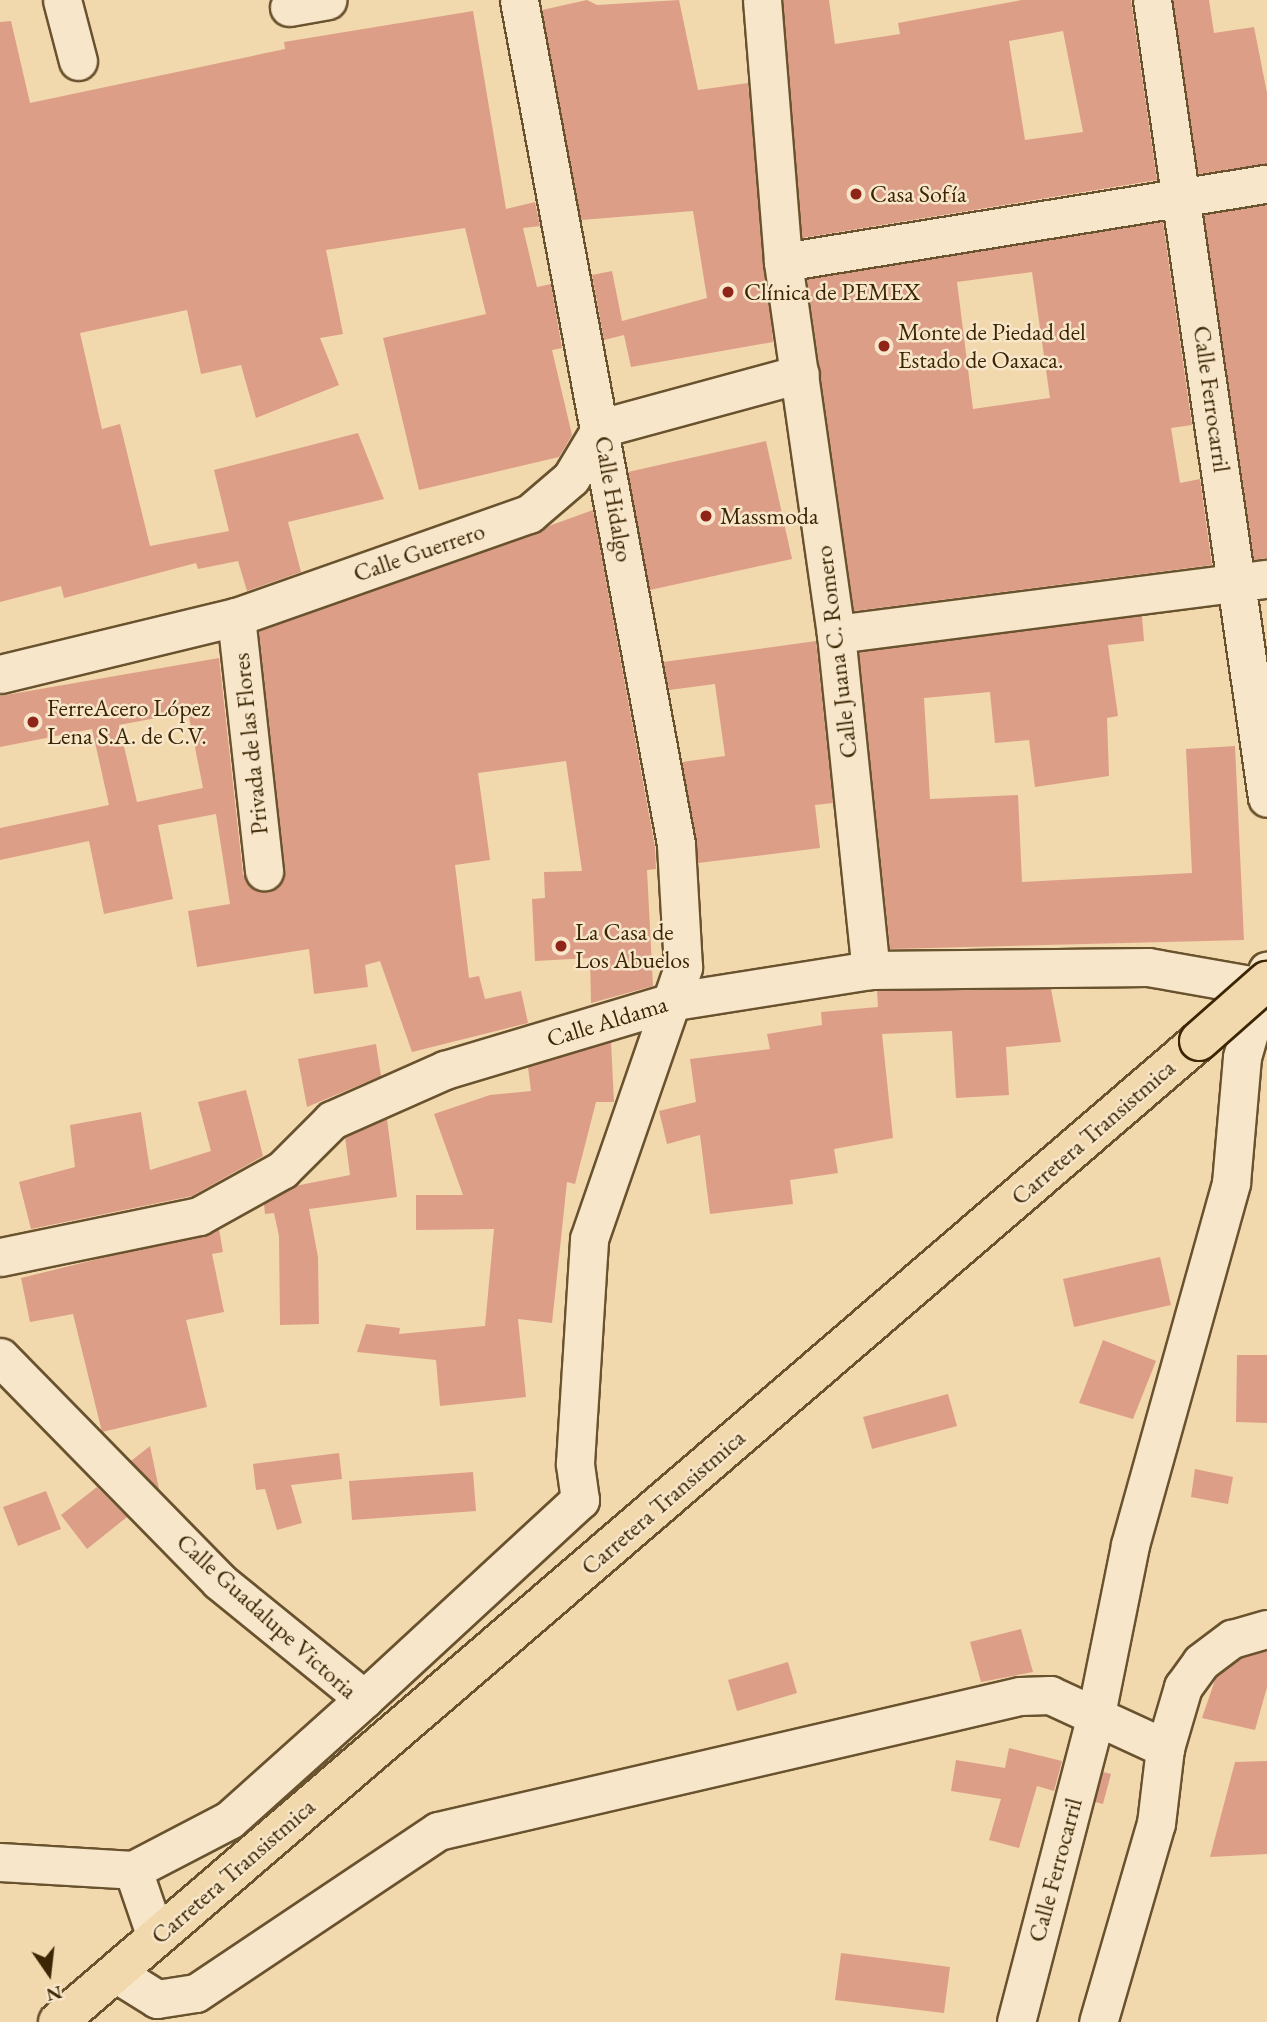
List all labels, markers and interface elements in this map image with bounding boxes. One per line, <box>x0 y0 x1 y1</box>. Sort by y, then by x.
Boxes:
place label: Casa Sofía <box>870 180 967 208</box>
marker: Casa Sofía <box>848 186 864 202</box>
place label: Clínica de PEMEX <box>744 278 920 306</box>
marker: Clínica de PEMEX <box>718 282 738 302</box>
place label: Monte de Piedad del Estado de Oaxaca. <box>898 318 1086 374</box>
street label: Calle Ferrocarril <box>1187 324 1237 474</box>
marker: Monte de Piedad del Estado de Oaxaca. <box>876 338 892 354</box>
street label: Calle Hidalgo <box>589 434 639 564</box>
place label: Massmoda <box>720 502 818 530</box>
marker: Massmoda <box>698 508 714 524</box>
street label: Calle Guerrero <box>350 516 488 588</box>
street label: Calle Juana C. Romero <box>809 544 863 760</box>
street label: Privada de las Flores <box>226 652 274 836</box>
place label: FerreAcero López Lena S.A. de C.V. <box>47 694 210 750</box>
marker: FerreAcero López Lena S.A. de C.V. <box>25 714 41 730</box>
place label: La Casa de Los Abuelos <box>575 918 690 974</box>
marker: La Casa de Los Abuelos <box>553 938 569 954</box>
street label: Calle Aldama <box>543 989 671 1053</box>
street label: Carretera Transistmica <box>1005 1053 1181 1211</box>
street label: Carretera Transistmica <box>575 1423 751 1581</box>
street label: Calle Guadalupe Victoria <box>171 1527 363 1705</box>
street label: Carretera Transistmica <box>145 1792 321 1950</box>
street label: Calle Ferrocarril <box>1022 1795 1088 1945</box>
north arrow <box>14 1938 84 2008</box>
text: N <box>44 1980 65 2008</box>

